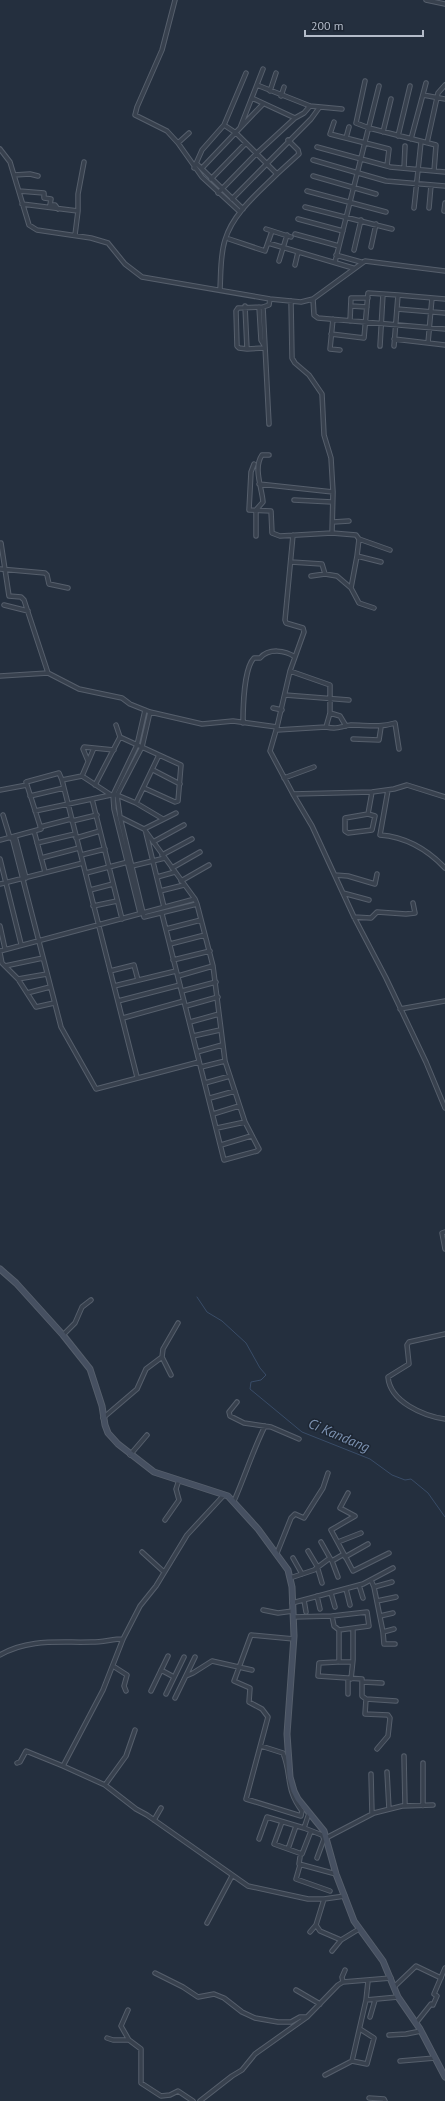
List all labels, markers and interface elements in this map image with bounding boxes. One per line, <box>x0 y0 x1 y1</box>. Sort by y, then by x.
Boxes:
scale bar <box>305 12 423 38</box>
text: 200 m <box>311 18 344 33</box>
water label: Ci Kandang <box>306 1414 372 1456</box>

